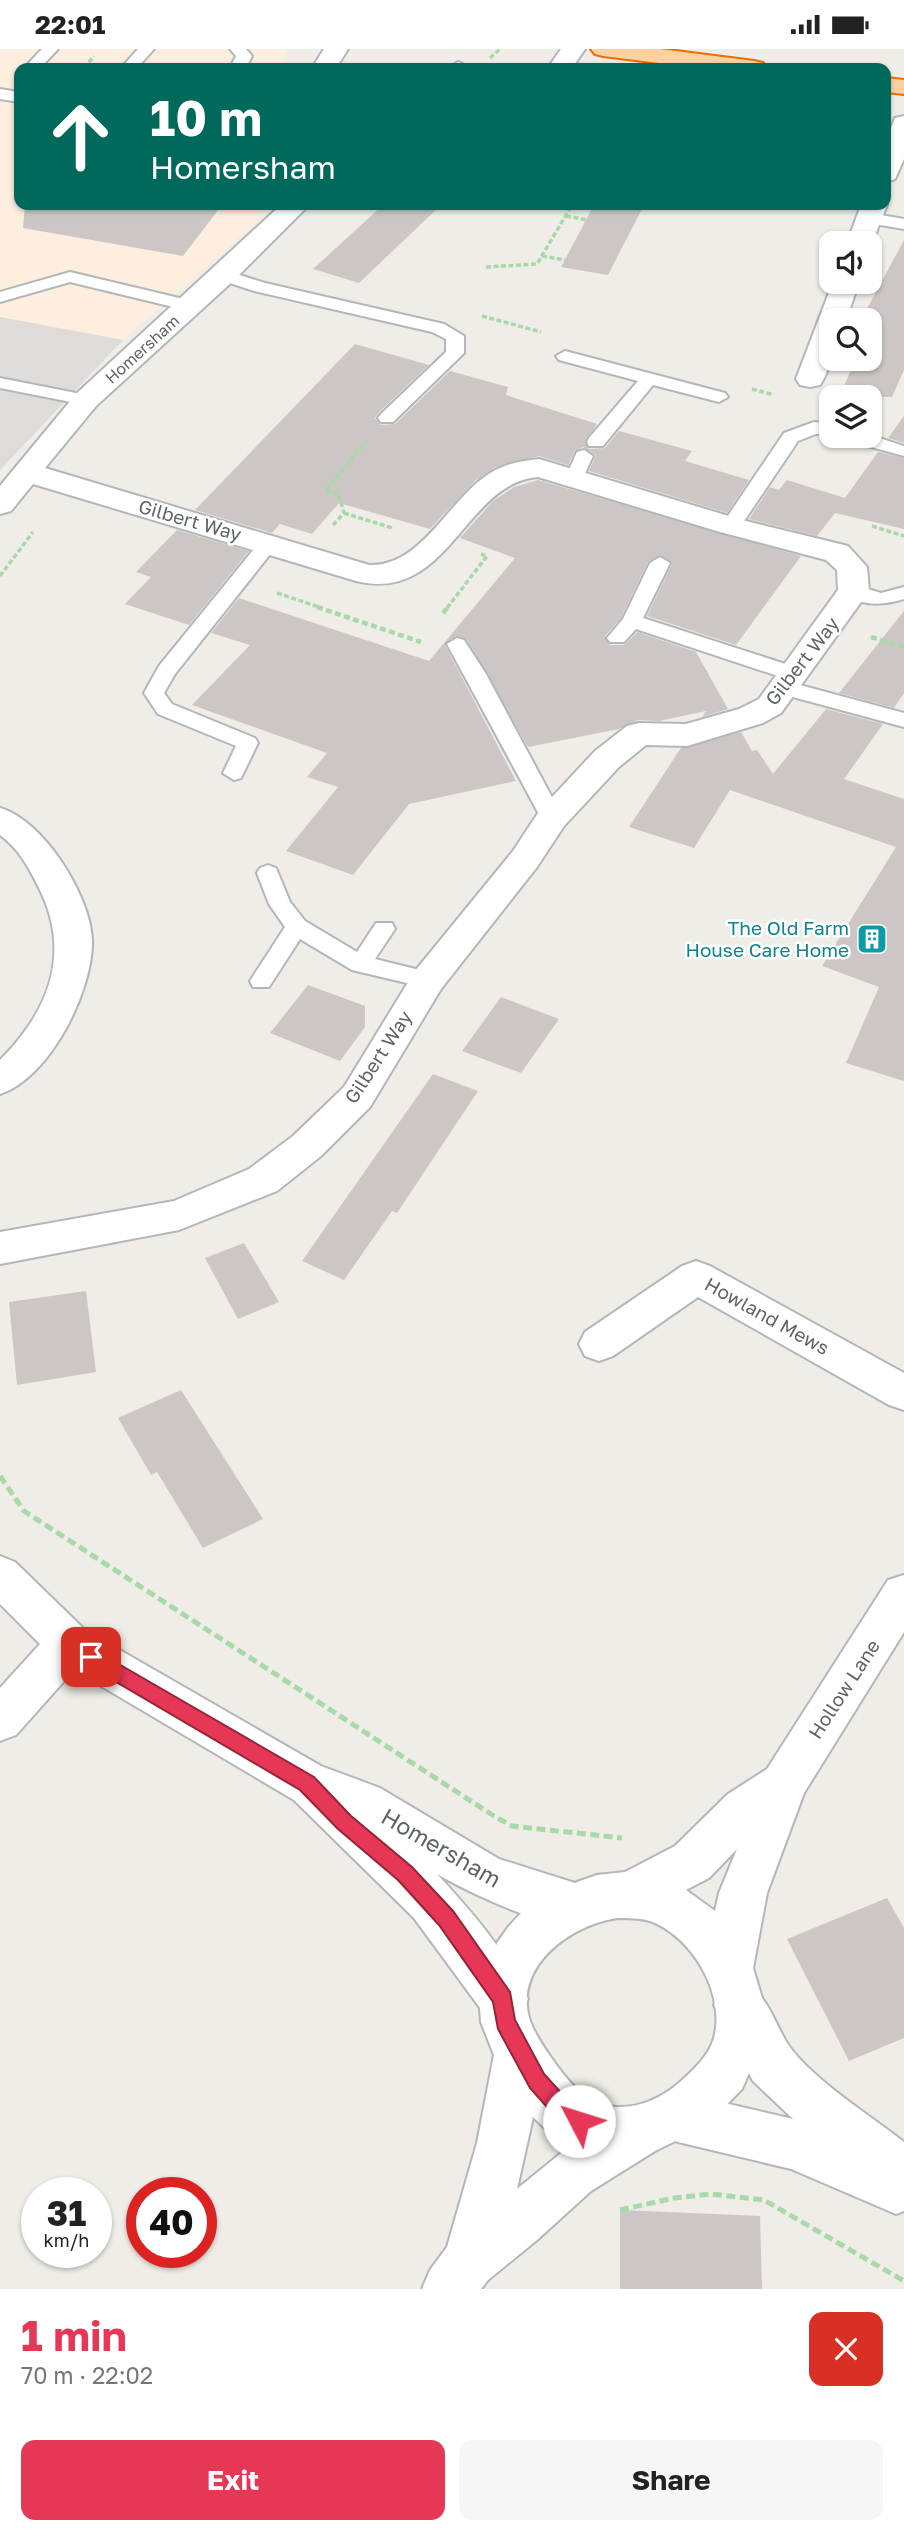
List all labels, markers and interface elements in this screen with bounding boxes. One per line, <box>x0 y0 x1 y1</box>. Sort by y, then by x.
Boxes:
text: 22:01 <box>35 9 105 40</box>
text: 10 m <box>150 88 262 147</box>
icon: ahead <box>35 91 126 182</box>
text: Homersham <box>150 148 336 186</box>
map controls <box>819 231 882 448</box>
button: sound <box>819 231 882 294</box>
button: search <box>819 308 882 371</box>
street label: Homersham <box>101 310 183 388</box>
button: layers <box>819 385 882 448</box>
street label: Gilbert Way <box>136 494 245 545</box>
street label: Gilbert Way <box>760 612 843 709</box>
place label: The Old Farm House Care Home <box>686 916 849 961</box>
building icon: The Old Farm House Care Home <box>855 922 889 956</box>
street label: Gilbert Way <box>339 1006 416 1107</box>
street label: Howland Mews <box>701 1272 833 1359</box>
pin <box>61 1627 121 1687</box>
street label: Hollow Lane <box>803 1635 884 1743</box>
icon: arrive <box>72 1638 110 1676</box>
street label: Homersham <box>377 1802 506 1893</box>
position arrow <box>542 2084 616 2158</box>
speed limit sign: 40 <box>126 2177 217 2268</box>
text: 31 <box>47 2192 86 2234</box>
text: km/h <box>44 2229 89 2251</box>
text: 1 min <box>21 2310 127 2360</box>
button: close <box>809 2312 883 2386</box>
text: 70 m · 22:02 <box>21 2361 153 2389</box>
button: Exit <box>21 2440 445 2520</box>
button: Share <box>459 2440 883 2520</box>

